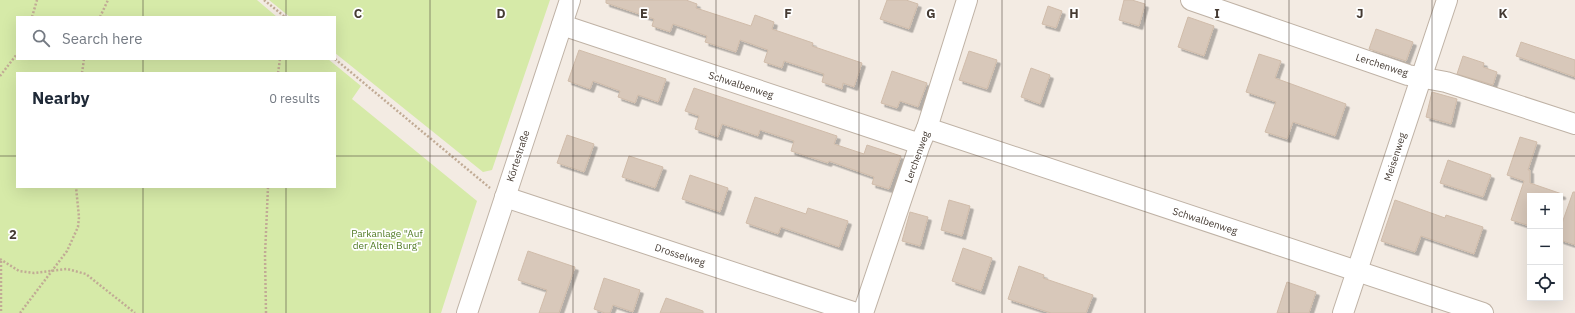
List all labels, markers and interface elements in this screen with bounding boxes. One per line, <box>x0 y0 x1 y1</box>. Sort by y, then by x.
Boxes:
text: C <box>354 5 363 22</box>
text: D <box>496 5 506 22</box>
text: E <box>640 5 648 22</box>
text: F <box>784 5 792 22</box>
text: G <box>926 5 936 22</box>
text: H <box>1069 5 1079 22</box>
text: I <box>1214 5 1220 22</box>
text: J <box>1356 5 1364 22</box>
text: K <box>1498 5 1508 22</box>
search box <box>16 16 336 60</box>
icon: search <box>30 27 52 49</box>
text: Search here <box>62 29 142 48</box>
street label: Lerchenweg <box>1354 50 1410 80</box>
street label: Schwalbenweg <box>707 68 776 102</box>
text: Nearby <box>32 87 90 109</box>
text: 0 results <box>269 90 320 107</box>
street label: Körtestraße <box>504 128 533 183</box>
street label: Lerchenweg <box>902 129 933 185</box>
street label: Meisenweg <box>1381 130 1409 183</box>
map controls <box>1527 193 1563 301</box>
button: + <box>1527 193 1563 229</box>
street label: Schwalbenweg <box>1171 204 1240 238</box>
text: 2 <box>9 226 17 243</box>
park label: Parkanlage "Auf der Alten Burg" <box>351 227 423 252</box>
button: − <box>1527 229 1563 265</box>
street label: Drosselweg <box>653 241 708 269</box>
button: locate <box>1527 265 1563 301</box>

